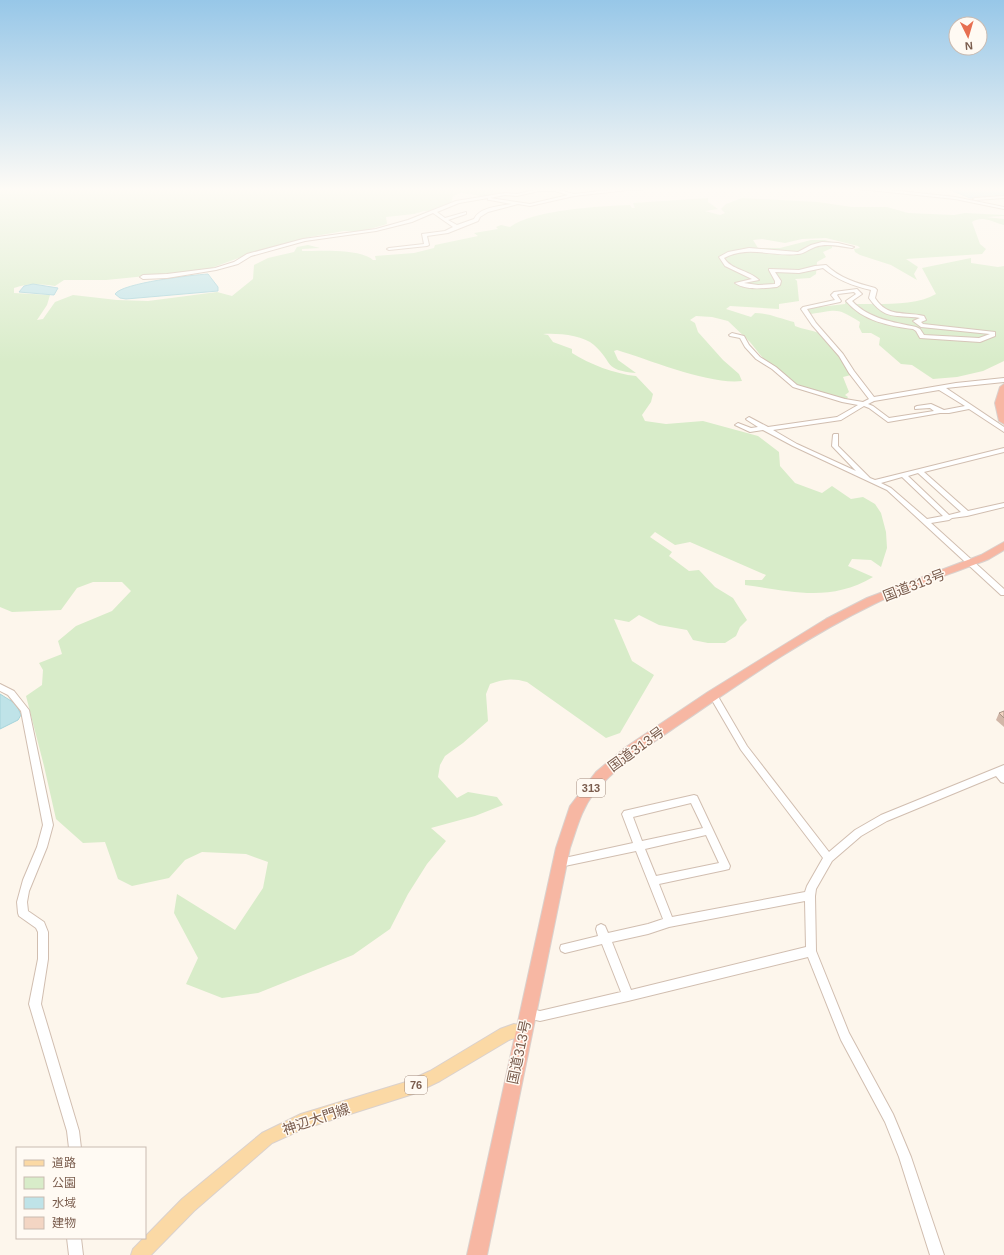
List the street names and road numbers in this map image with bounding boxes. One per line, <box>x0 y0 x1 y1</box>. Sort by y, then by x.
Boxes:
street label: 国道313号 <box>881 566 947 604</box>
street label: 国道313号 <box>605 723 667 775</box>
road number: 313 <box>577 779 605 797</box>
street label: 国道313号 <box>504 1018 534 1086</box>
road number: 76 <box>405 1076 427 1094</box>
street label: 神辺大門線 <box>280 1100 352 1138</box>

